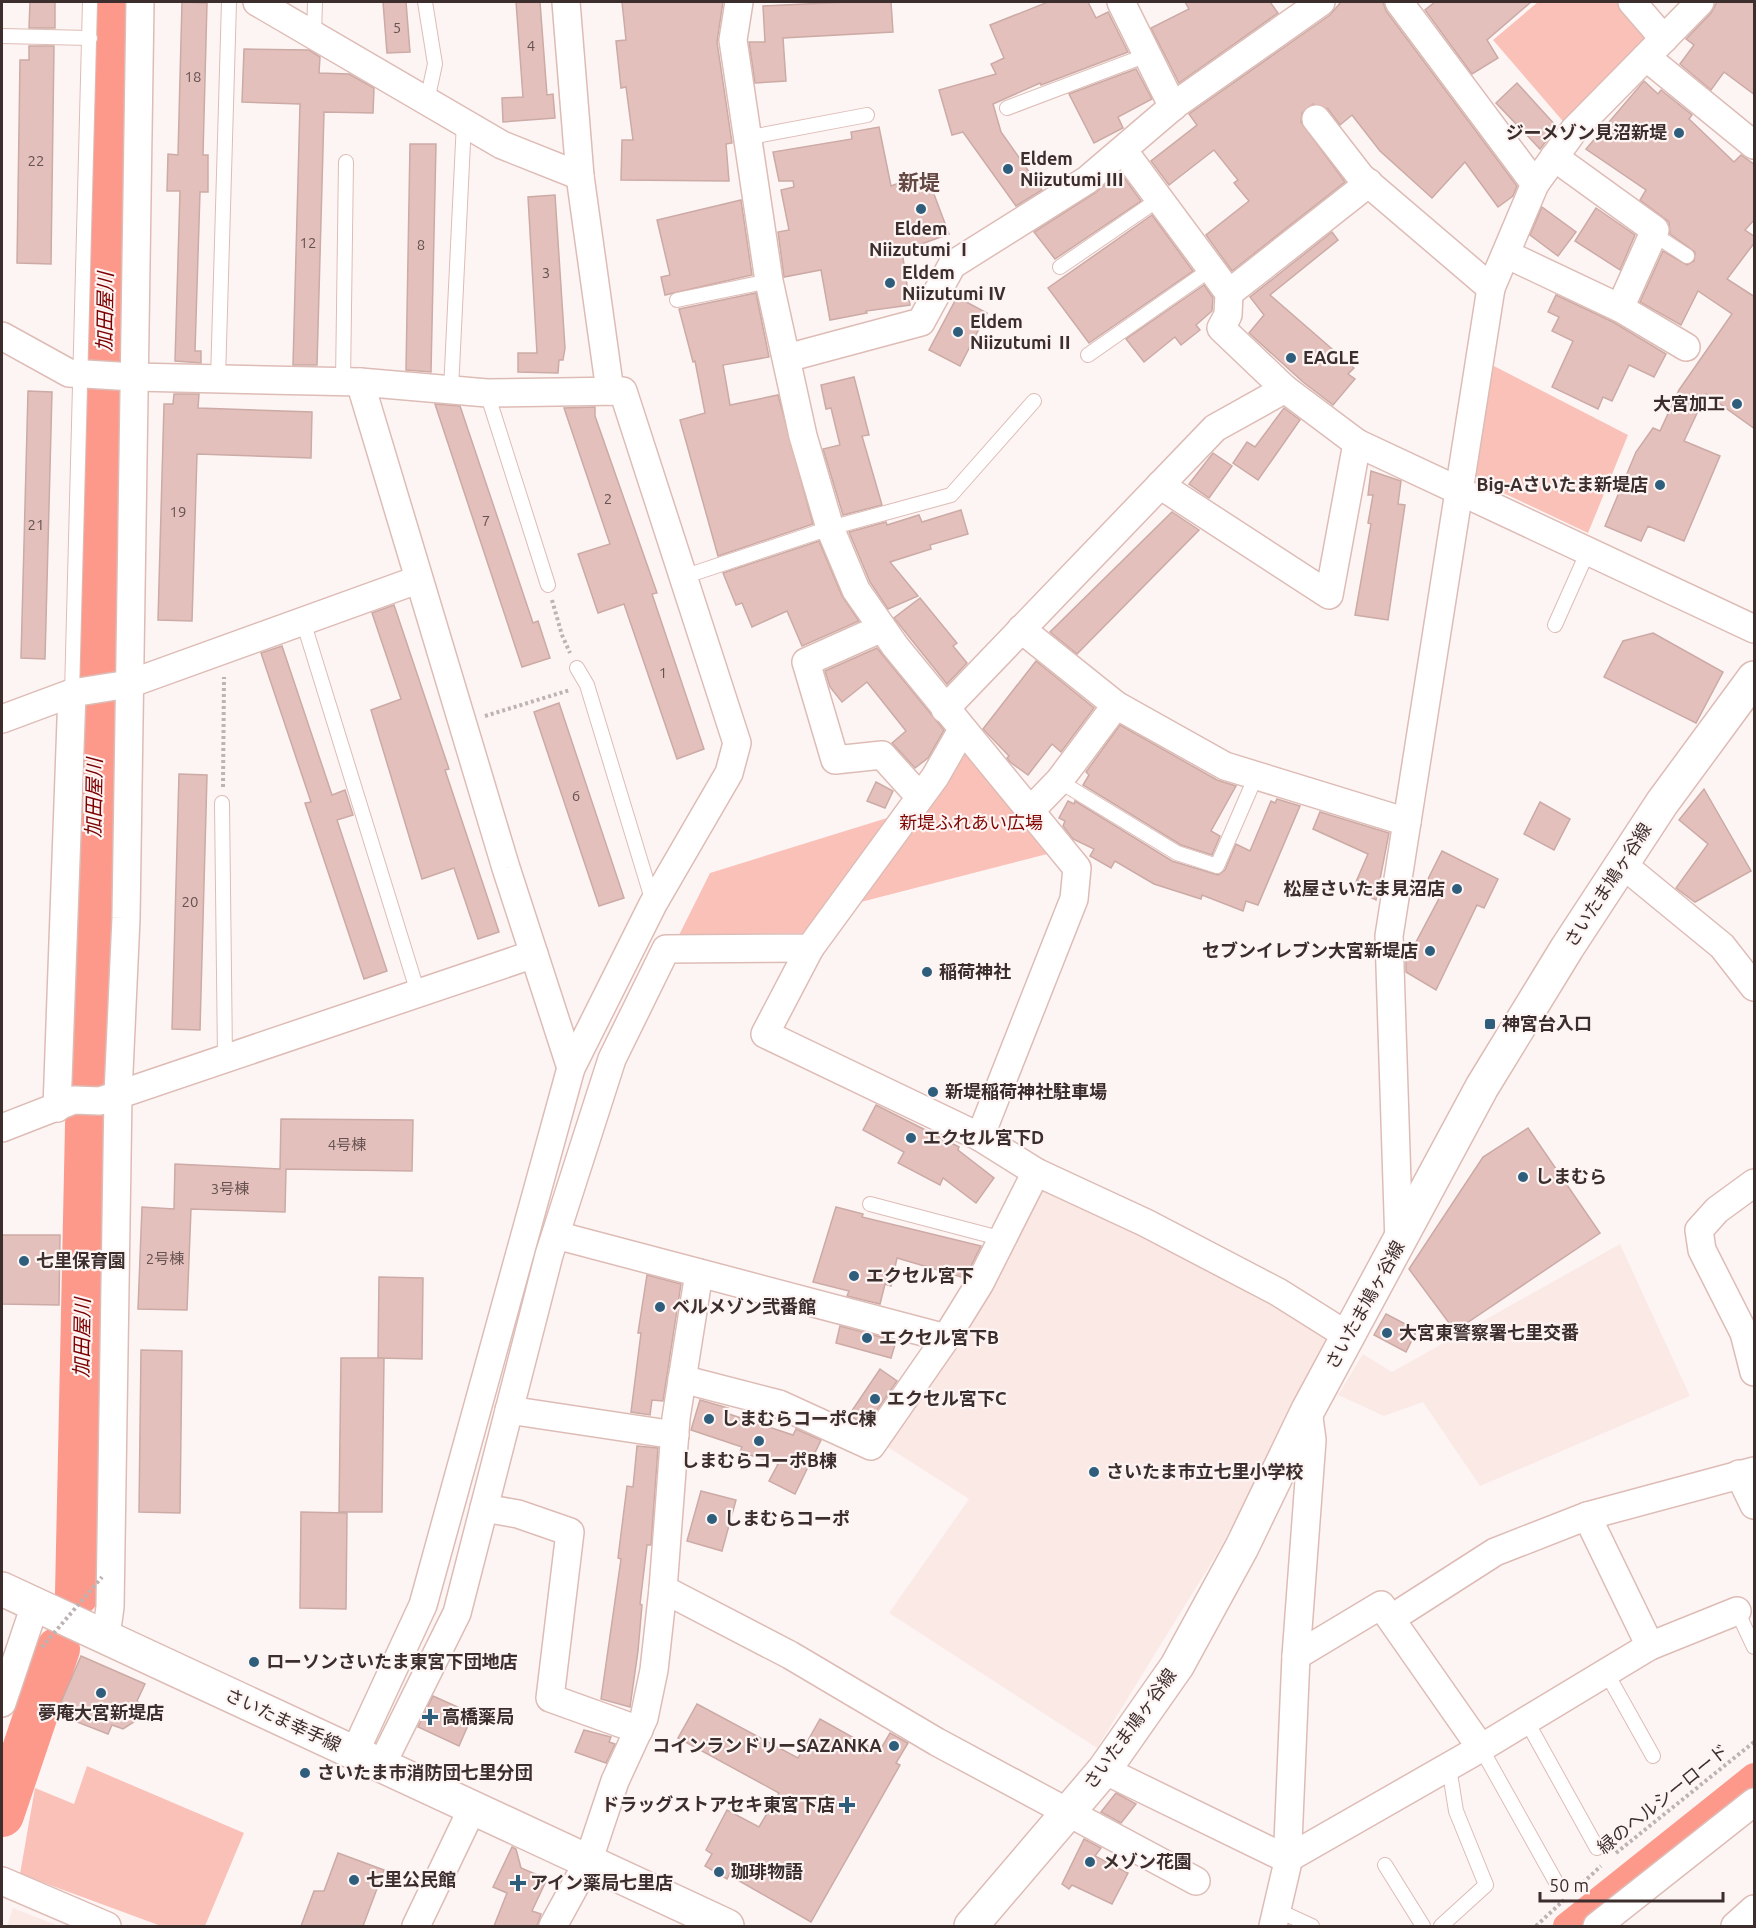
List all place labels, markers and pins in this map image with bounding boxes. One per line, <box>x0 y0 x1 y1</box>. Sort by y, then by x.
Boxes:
place label: ジーメゾン見沼新堤 <box>1506 122 1667 142</box>
marker: ジーメゾン見沼新堤 <box>1672 126 1686 140</box>
place label: Eldem Niizutumi Ⅲ <box>1020 148 1124 189</box>
marker: Eldem Niizutumi Ⅲ <box>1001 162 1015 176</box>
marker: Eldem Niizutumi Ⅰ <box>914 202 928 216</box>
place label: Eldem Niizutumi Ⅰ <box>869 218 973 259</box>
place label: Eldem Niizutumi Ⅳ <box>902 262 1006 303</box>
marker: Eldem Niizutumi Ⅳ <box>883 276 897 290</box>
place label: Eldem Niizutumi Ⅱ <box>970 311 1074 352</box>
marker: Eldem Niizutumi Ⅱ <box>951 325 965 339</box>
place label: EAGLE <box>1303 347 1359 367</box>
marker: EAGLE <box>1284 351 1298 365</box>
place label: 大宮加工 <box>1653 393 1725 413</box>
marker: 大宮加工 <box>1730 397 1744 411</box>
place label: Big-Aさいたま新堤店 <box>1476 474 1648 494</box>
marker: Big-Aさいたま新堤店 <box>1653 478 1667 492</box>
place label: 松屋さいたま見沼店 <box>1284 878 1445 898</box>
marker: 松屋さいたま見沼店 <box>1450 882 1464 896</box>
place label: セブンイレブン大宮新堤店 <box>1202 940 1418 960</box>
marker: セブンイレブン大宮新堤店 <box>1423 944 1437 958</box>
place label: 稲荷神社 <box>939 961 1011 981</box>
marker: 稲荷神社 <box>920 965 934 979</box>
place label: 神宮台入口 <box>1502 1013 1592 1033</box>
marker: 神宮台入口 <box>1483 1017 1497 1031</box>
place label: 新堤稲荷神社駐車場 <box>945 1081 1107 1101</box>
marker: 新堤稲荷神社駐車場 <box>926 1085 940 1099</box>
place label: エクセル宮下D <box>923 1127 1044 1147</box>
marker: エクセル宮下D <box>904 1131 918 1145</box>
place label: しまむら <box>1535 1166 1607 1186</box>
marker: しまむら <box>1516 1170 1530 1184</box>
place label: 七里保育園 <box>36 1250 126 1270</box>
marker: 七里保育園 <box>17 1254 31 1268</box>
place label: エクセル宮下 <box>866 1265 974 1285</box>
marker: エクセル宮下 <box>847 1269 861 1283</box>
place label: ベルメゾン弐番館 <box>672 1296 816 1316</box>
marker: ベルメゾン弐番館 <box>653 1300 667 1314</box>
place label: 大宮東警察署七里交番 <box>1399 1322 1579 1342</box>
marker: 大宮東警察署七里交番 <box>1380 1326 1394 1340</box>
place label: エクセル宮下B <box>879 1327 999 1347</box>
marker: エクセル宮下B <box>860 1331 874 1345</box>
place label: エクセル宮下C <box>887 1388 1007 1408</box>
marker: エクセル宮下C <box>868 1392 882 1406</box>
place label: しまむらコーポC棟 <box>721 1408 877 1428</box>
marker: しまむらコーポC棟 <box>702 1412 716 1426</box>
marker: しまむらコーポB棟 <box>752 1434 766 1448</box>
place label: しまむらコーポB棟 <box>681 1450 837 1470</box>
place label: さいたま市立七里小学校 <box>1106 1461 1303 1481</box>
marker: さいたま市立七里小学校 <box>1087 1465 1101 1479</box>
place label: しまむらコーポ <box>724 1508 850 1528</box>
marker: しまむらコーポ <box>705 1512 719 1526</box>
place label: ローソンさいたま東宮下団地店 <box>266 1651 517 1671</box>
marker: ローソンさいたま東宮下団地店 <box>247 1655 261 1669</box>
marker: 夢庵大宮新堤店 <box>94 1686 108 1700</box>
place label: 夢庵大宮新堤店 <box>38 1702 164 1722</box>
place label: 高橋薬局 <box>442 1706 514 1726</box>
marker: 高橋薬局 <box>423 1710 437 1724</box>
place label: コインランドリーSAZANKA <box>652 1735 882 1755</box>
marker: コインランドリーSAZANKA <box>887 1739 901 1753</box>
place label: さいたま市消防団七里分団 <box>317 1762 532 1782</box>
marker: さいたま市消防団七里分団 <box>298 1766 312 1780</box>
place label: ドラッグストアセキ東宮下店 <box>601 1794 835 1814</box>
marker: ドラッグストアセキ東宮下店 <box>840 1798 854 1812</box>
place label: メゾン花園 <box>1102 1851 1192 1871</box>
marker: メゾン花園 <box>1083 1855 1097 1869</box>
place label: 珈琲物語 <box>731 1861 803 1881</box>
marker: 珈琲物語 <box>712 1865 726 1879</box>
place label: 七里公民館 <box>366 1869 456 1889</box>
place label: アイン薬局七里店 <box>530 1872 673 1892</box>
marker: 七里公民館 <box>347 1873 361 1887</box>
marker: アイン薬局七里店 <box>511 1876 525 1890</box>

